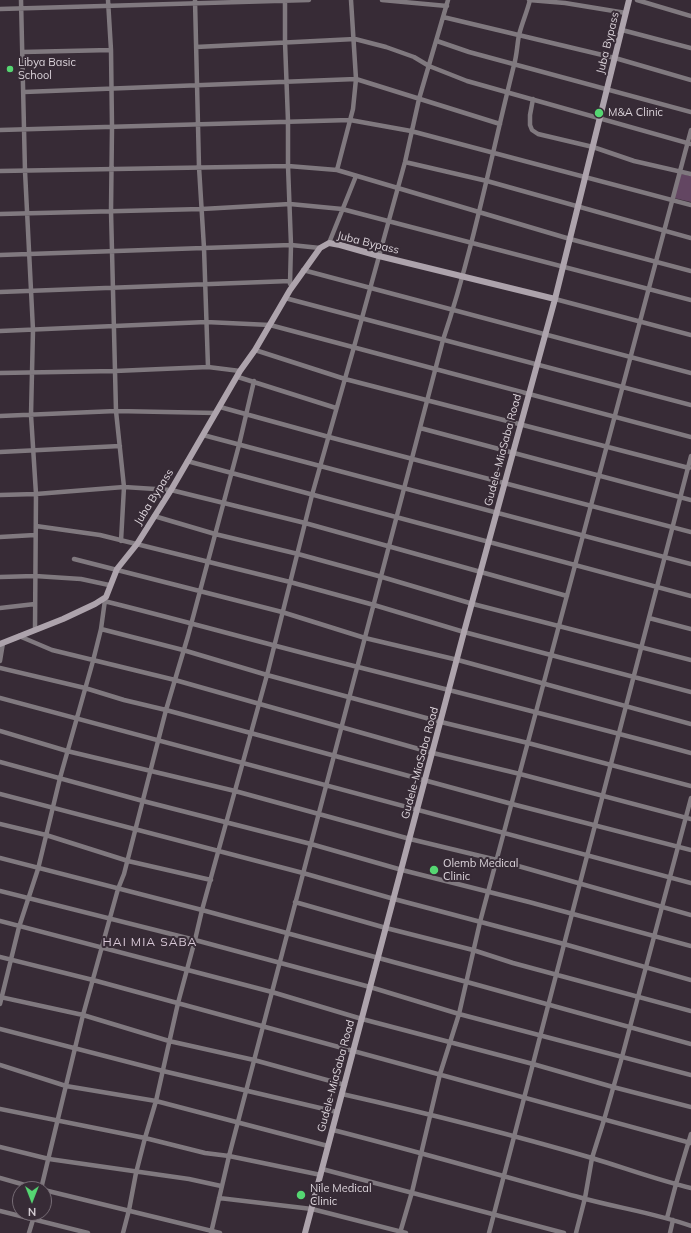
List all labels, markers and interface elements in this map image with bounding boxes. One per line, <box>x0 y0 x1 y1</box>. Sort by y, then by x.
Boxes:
street label: Juba Bypass <box>594 11 622 75</box>
place label: Libya Basic School <box>18 56 76 82</box>
marker: Libya Basic School <box>5 64 15 74</box>
place label: M&A Clinic <box>608 106 663 120</box>
marker: M&A Clinic <box>593 107 605 119</box>
street label: Juba Bypass <box>336 229 400 257</box>
street label: Gudele-MiaSaba Road <box>482 392 524 508</box>
street label: Juba Bypass <box>132 467 176 527</box>
street label: Gudele-MiaSaba Road <box>399 705 441 821</box>
place label: Olemb Medical Clinic <box>443 857 518 883</box>
marker: Olemb Medical Clinic <box>428 864 440 876</box>
district label: HAI MIA SABA <box>103 935 197 949</box>
street label: Gudele-MiaSaba Road <box>315 1018 357 1134</box>
north arrow <box>12 1181 52 1221</box>
place label: Nile Medical Clinic <box>310 1182 372 1208</box>
marker: Nile Medical Clinic <box>295 1189 307 1201</box>
text: N <box>28 1205 36 1219</box>

